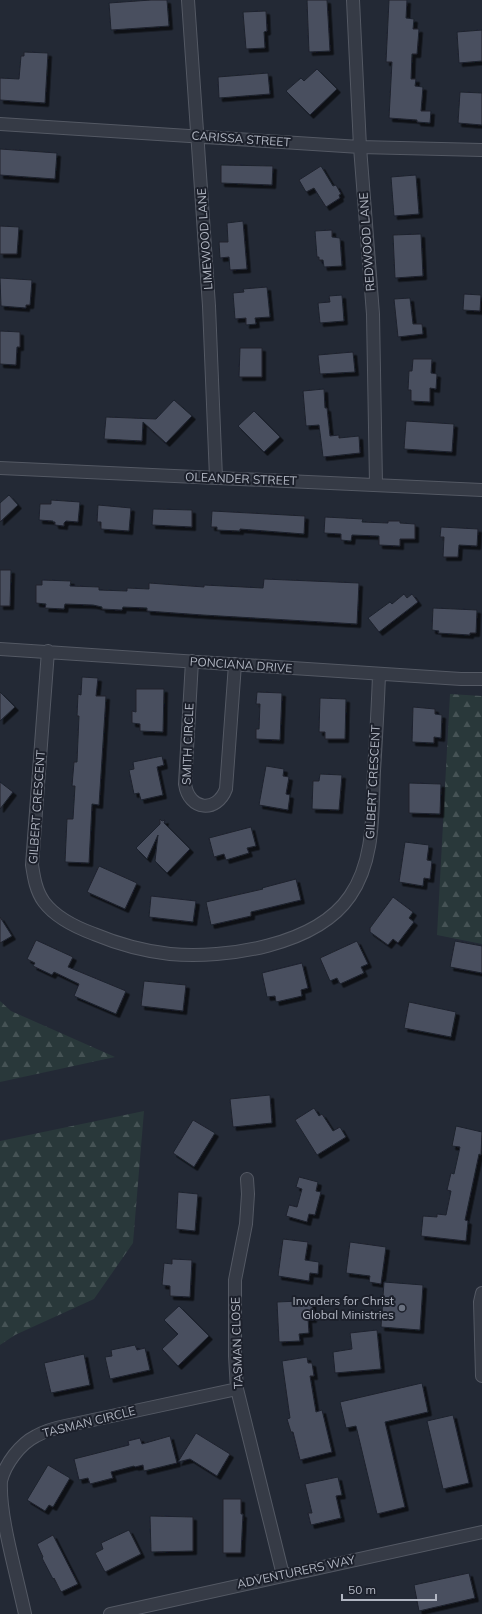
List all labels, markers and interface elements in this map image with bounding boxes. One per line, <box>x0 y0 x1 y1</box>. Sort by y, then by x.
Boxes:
street label: CARISSA STREET <box>191 128 292 149</box>
street label: LIMEWOOD LANE <box>193 188 216 290</box>
street label: REDWOOD LANE <box>356 192 377 292</box>
street label: OLEANDER STREET <box>185 469 298 488</box>
street label: PONCIANA DRIVE <box>189 653 293 676</box>
street label: SMITH CIRCLE <box>179 703 196 785</box>
street label: GILBERT CRESCENT <box>362 724 383 840</box>
street label: GILBERT CRESCENT <box>25 749 48 865</box>
place label: Invaders for Christ Global Ministries <box>293 1293 394 1322</box>
street label: TASMAN CLOSE <box>227 1297 246 1389</box>
marker: Invaders for Christ Global Ministries <box>397 1303 407 1313</box>
street label: TASMAN CIRCLE <box>41 1403 137 1440</box>
street label: ADVENTURERS WAY <box>236 1552 357 1591</box>
scale bar <box>342 1576 436 1602</box>
text: 50 m <box>348 1582 376 1597</box>

